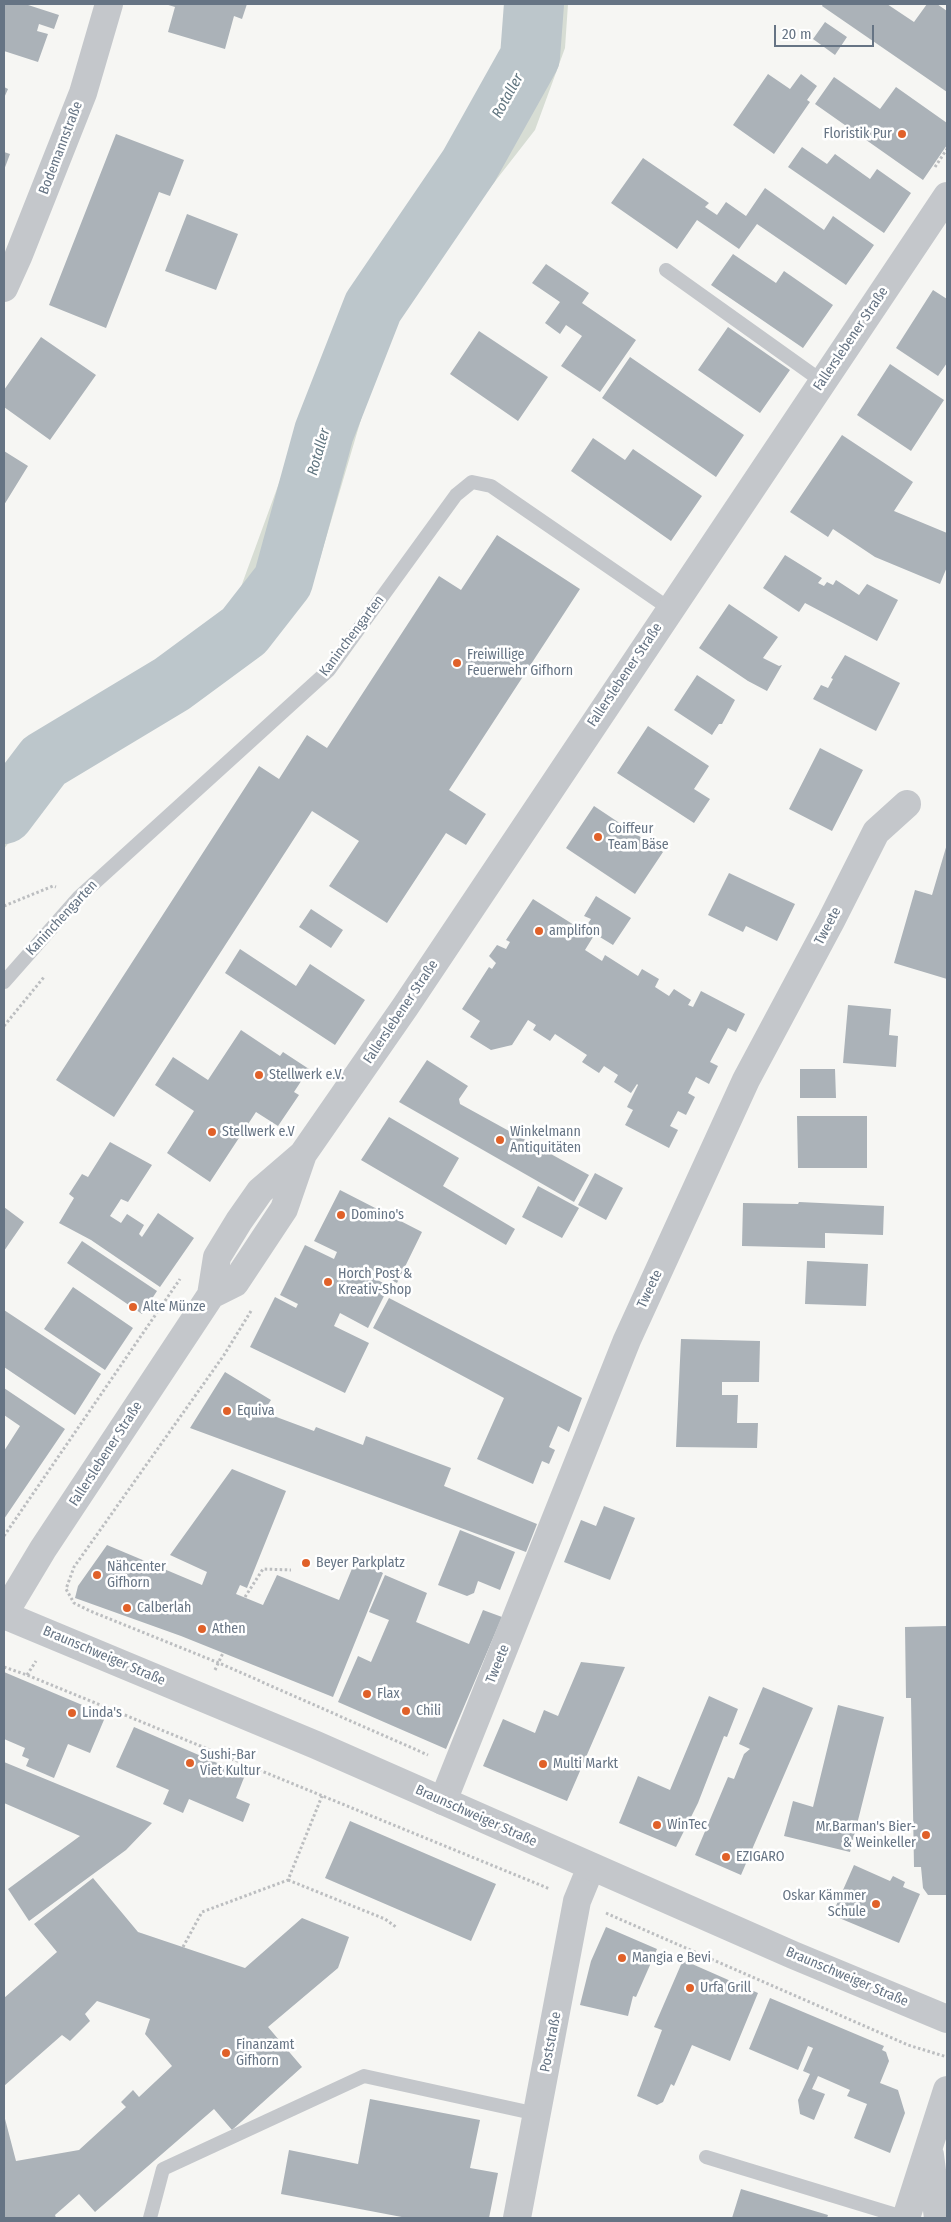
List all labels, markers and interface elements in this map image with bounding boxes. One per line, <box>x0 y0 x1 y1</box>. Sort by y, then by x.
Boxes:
scale bar <box>776 15 876 47</box>
text: 20 m <box>782 25 812 43</box>
water label: Rotaller <box>488 71 528 121</box>
street label: Bodemannstraße <box>36 99 86 197</box>
place label: Floristik Pur <box>824 126 892 142</box>
marker: Floristik Pur <box>896 128 908 140</box>
street label: Fallerslebener Straße <box>810 284 892 394</box>
water label: Rotaller <box>304 426 334 478</box>
street label: Kaninchengarten <box>316 592 388 680</box>
street label: Fallerslebener Straße <box>584 620 666 730</box>
place label: Freiwillige Feuerwehr Gifhorn <box>467 647 573 680</box>
marker: Freiwillige Feuerwehr Gifhorn <box>451 657 463 669</box>
place label: Coiffeur Team Bäse <box>608 821 669 854</box>
marker: Coiffeur Team Bäse <box>592 831 604 843</box>
street label: Kaninchengarten <box>23 877 101 959</box>
street label: Tweete <box>811 904 845 948</box>
place label: amplifon <box>549 923 600 939</box>
marker: amplifon <box>533 925 545 937</box>
street label: Fallerslebener Straße <box>360 957 442 1067</box>
place label: Stellwerk e.V. <box>269 1067 344 1083</box>
marker: Stellwerk e.V. <box>253 1069 265 1081</box>
place label: Stellwerk e.V <box>222 1124 295 1140</box>
place label: Winkelmann Antiquitäten <box>510 1124 581 1156</box>
marker: Stellwerk e.V <box>206 1126 218 1138</box>
marker: Winkelmann Antiquitäten <box>494 1134 506 1146</box>
place label: Domino's <box>351 1207 404 1223</box>
marker: Domino's <box>335 1209 347 1221</box>
place label: Horch Post & Kreativ-Shop <box>338 1266 412 1298</box>
street label: Tweete <box>634 1267 666 1311</box>
marker: Horch Post & Kreativ-Shop <box>322 1276 334 1288</box>
place label: Alte Münze <box>143 1299 206 1315</box>
marker: Alte Münze <box>127 1301 139 1313</box>
street label: Fallerslebener Straße <box>66 1398 146 1510</box>
place label: Equiva <box>237 1403 275 1419</box>
marker: Equiva <box>221 1405 233 1417</box>
place label: Beyer Parkplatz <box>316 1555 405 1571</box>
marker: Beyer Parkplatz <box>300 1557 312 1569</box>
place label: Nähcenter Gifhorn <box>107 1559 166 1591</box>
marker: Nähcenter Gifhorn <box>91 1569 103 1581</box>
place label: Calberlah <box>137 1600 192 1616</box>
marker: Calberlah <box>121 1602 133 1614</box>
place label: Athen <box>212 1621 246 1637</box>
street label: Braunschweiger Straße <box>40 1623 168 1689</box>
marker: Athen <box>196 1623 208 1635</box>
street label: Tweete <box>483 1642 513 1686</box>
place label: Flax <box>377 1686 400 1702</box>
marker: Flax <box>361 1688 373 1700</box>
place label: Chili <box>416 1703 441 1719</box>
place label: Linda's <box>82 1705 122 1721</box>
marker: Chili <box>400 1705 412 1717</box>
marker: Linda's <box>66 1707 78 1719</box>
place label: Sushi-Bar Viet Kultur <box>200 1747 261 1780</box>
place label: Multi Markt <box>553 1756 618 1772</box>
marker: Sushi-Bar Viet Kultur <box>184 1757 196 1769</box>
marker: Multi Markt <box>537 1758 549 1770</box>
street label: Braunschweiger Straße <box>413 1782 539 1850</box>
place label: WinTec <box>667 1817 707 1833</box>
marker: WinTec <box>651 1819 663 1831</box>
place label: Mr.Barman's Bier- & Weinkeller <box>815 1819 916 1851</box>
marker: Mr.Barman's Bier- & Weinkeller <box>920 1829 932 1841</box>
place label: EZIGARO <box>736 1849 784 1865</box>
marker: EZIGARO <box>720 1851 732 1863</box>
place label: Oskar Kämmer Schule <box>782 1888 866 1920</box>
marker: Oskar Kämmer Schule <box>870 1898 882 1910</box>
street label: Braunschweiger Straße <box>783 1944 911 2010</box>
place label: Mangia e Bevi <box>632 1950 711 1966</box>
marker: Mangia e Bevi <box>616 1952 628 1964</box>
place label: Urfa Grill <box>700 1980 751 1996</box>
marker: Urfa Grill <box>684 1982 696 1994</box>
street label: Poststraße <box>537 2010 565 2074</box>
place label: Finanzamt Gifhorn <box>236 2037 294 2070</box>
marker: Finanzamt Gifhorn <box>220 2047 232 2059</box>

